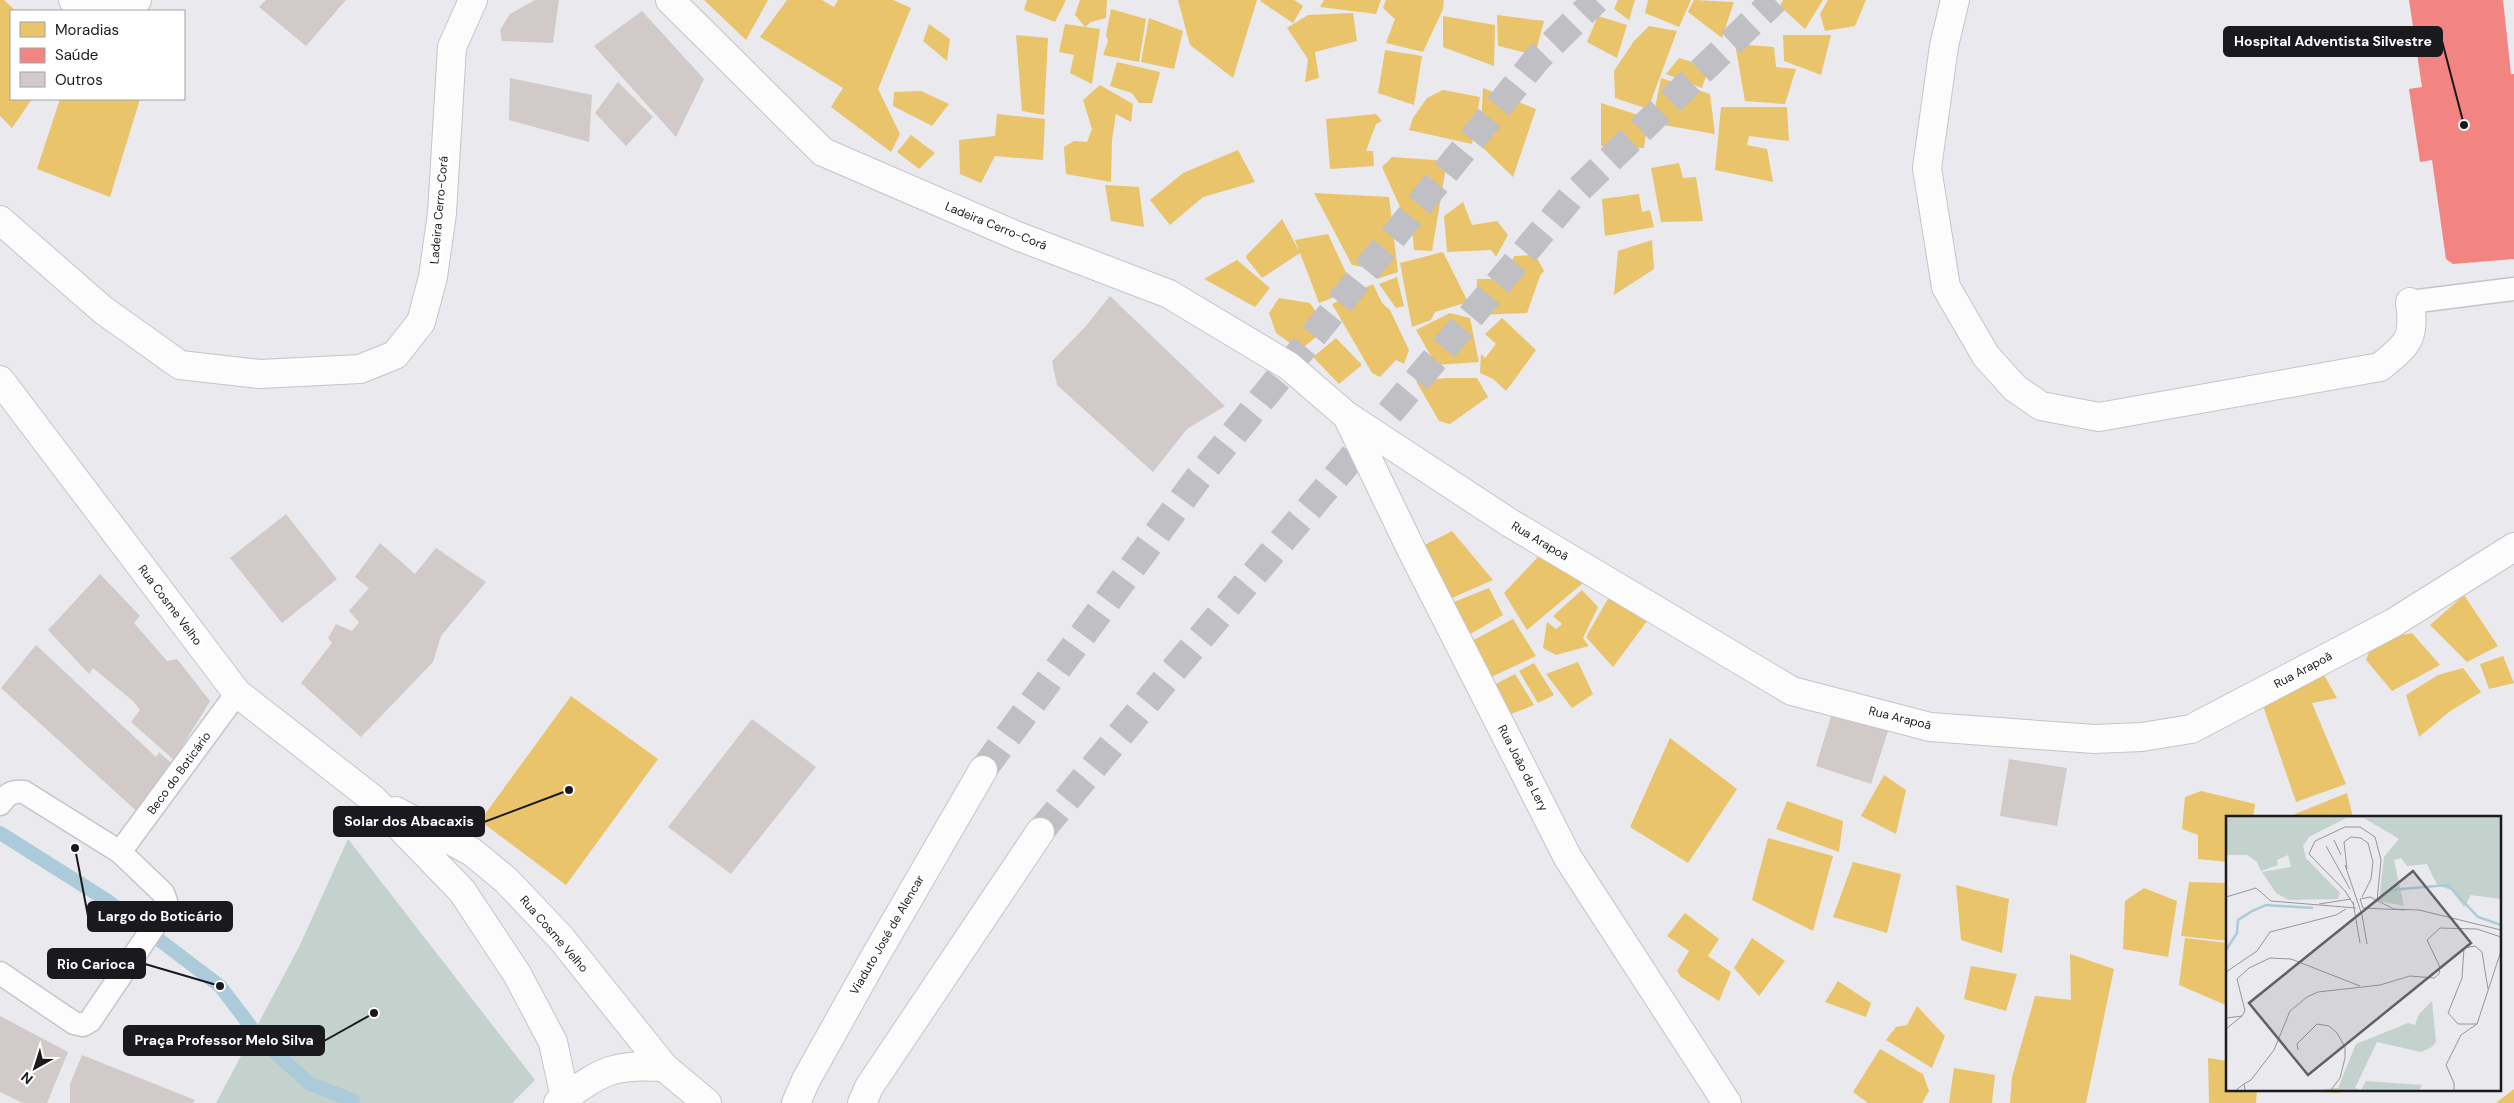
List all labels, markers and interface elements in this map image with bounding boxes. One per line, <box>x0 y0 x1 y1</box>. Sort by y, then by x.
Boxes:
legend <box>10 10 185 100</box>
text: Moradias <box>55 20 119 40</box>
callout: Hospital Adventista Silvestre <box>2224 27 2442 56</box>
text: Hospital Adventista Silvestre <box>2234 32 2432 50</box>
text: Saúde <box>55 45 98 65</box>
text: Outros <box>55 70 103 90</box>
street label: Ladeira Cerro-Corá <box>426 155 452 265</box>
street label: Ladeira Cerro-Corá <box>943 198 1049 254</box>
street label: Rua Arapoã <box>1509 518 1571 564</box>
street label: Rua Cosme Velho <box>134 561 206 649</box>
street label: Rua Arapoã <box>2271 648 2335 692</box>
street label: Rua Arapoã <box>1867 703 1933 733</box>
street label: Rua João de Lery <box>1494 722 1552 814</box>
street label: Beco do Boticário <box>144 728 214 818</box>
callout: Solar dos Abacaxis <box>334 807 484 836</box>
text: Solar dos Abacaxis <box>344 812 474 830</box>
inset map <box>2226 816 2502 1090</box>
street label: Viaduto José de Alencar <box>846 872 928 998</box>
street label: Rua Cosme Velho <box>516 892 592 976</box>
callout: Largo do Boticário <box>88 902 232 931</box>
text: Largo do Boticário <box>98 907 222 925</box>
callout: Rio Carioca <box>48 949 145 978</box>
text: Rio Carioca <box>57 955 135 973</box>
callout: Praça Professor Melo Silva <box>124 1026 324 1055</box>
text: Praça Professor Melo Silva <box>134 1031 314 1049</box>
north arrow <box>10 1043 60 1093</box>
text: N <box>17 1068 36 1088</box>

